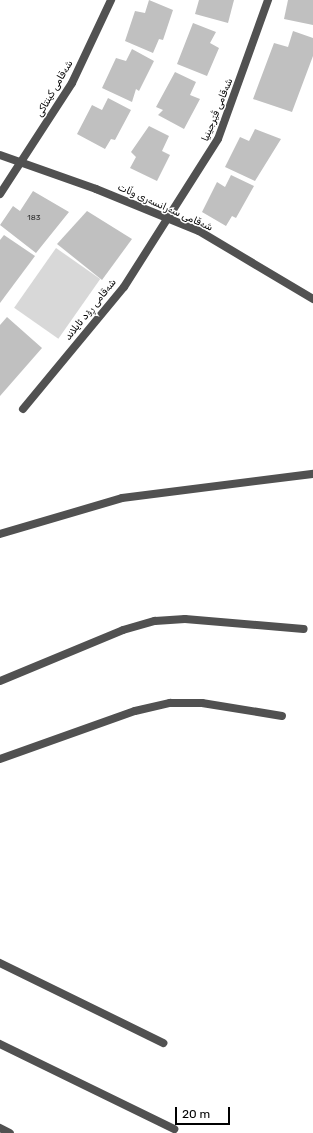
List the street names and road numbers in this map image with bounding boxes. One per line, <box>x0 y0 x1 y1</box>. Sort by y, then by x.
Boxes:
street label: شەقامی کینتاکی <box>34 59 76 119</box>
street label: شەقامی ڤێرجینیا <box>200 77 236 143</box>
street label: شەقامی سەرانسەری وڵات <box>116 182 214 234</box>
street label: شەقامی ڕۆد ئایلاند <box>63 277 119 343</box>

